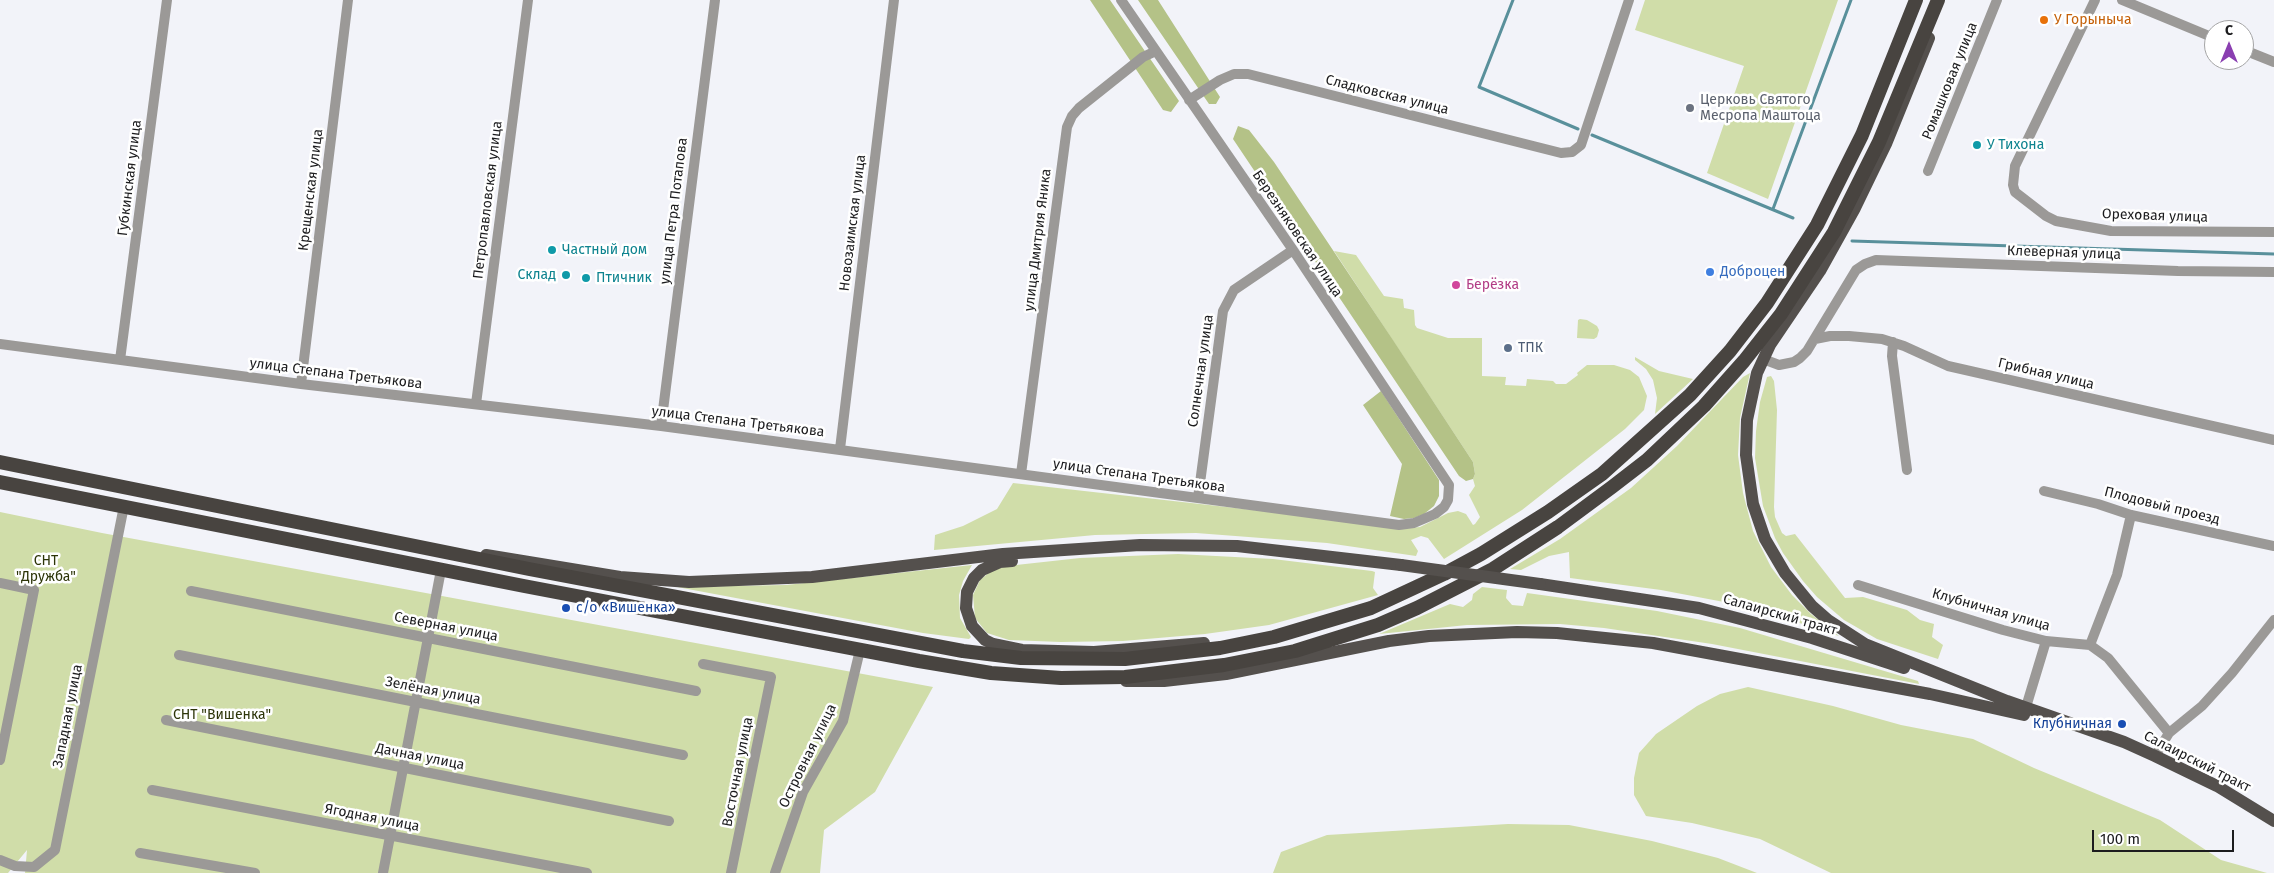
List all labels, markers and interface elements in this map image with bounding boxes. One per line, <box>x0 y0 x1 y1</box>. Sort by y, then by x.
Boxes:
place label: У Горыныча <box>2054 12 2132 28</box>
marker: У Горыныча <box>2038 14 2050 26</box>
street label: Ромашковая улица <box>1919 20 1981 142</box>
north arrow <box>2204 20 2254 70</box>
text: С <box>2225 22 2233 39</box>
street label: Сладковская улица <box>1324 72 1450 118</box>
place label: Церковь Святого Месропа Маштоца <box>1700 92 1821 124</box>
marker: Церковь Святого Месропа Маштоца <box>1684 102 1696 114</box>
street label: Губкинская улица <box>115 119 145 237</box>
street label: Петропавловская улица <box>470 120 506 280</box>
street label: Крещенская улица <box>295 128 327 252</box>
street label: улица Петра Потапова <box>657 137 691 285</box>
place label: У Тихона <box>1987 137 2044 153</box>
marker: У Тихона <box>1971 139 1983 151</box>
street label: Новозаимская улица <box>836 154 870 292</box>
street label: Березняковская улица <box>1248 167 1346 301</box>
street label: улица Дмитрия Яника <box>1021 168 1055 312</box>
street label: Ореховая улица <box>2102 206 2208 226</box>
place label: Частный дом <box>562 242 647 258</box>
street label: Клеверная улица <box>2007 243 2121 263</box>
marker: Частный дом <box>546 244 558 256</box>
place label: Доброцен <box>1720 264 1785 280</box>
marker: Доброцен <box>1704 266 1716 278</box>
place label: Склад <box>518 267 556 283</box>
marker: Склад <box>560 269 572 281</box>
place label: Птичник <box>596 270 652 286</box>
marker: Птичник <box>580 272 592 284</box>
place label: Берёзка <box>1466 277 1519 293</box>
marker: Берёзка <box>1450 279 1462 291</box>
street label: Солнечная улица <box>1185 314 1217 428</box>
place label: ТПК <box>1518 340 1543 356</box>
marker: ТПК <box>1502 342 1514 354</box>
street label: улица Степана Третьякова <box>249 355 423 393</box>
street label: Грибная улица <box>1996 355 2096 393</box>
street label: улица Степана Третьякова <box>651 403 825 441</box>
street label: улица Степана Третьякова <box>1052 456 1226 496</box>
street label: Плодовый проезд <box>2102 484 2222 528</box>
park label: СНТ "Дружба" <box>16 553 76 586</box>
street label: Клубничная улица <box>1930 585 2052 635</box>
street label: Салаирский тракт <box>1721 591 1839 639</box>
place label: с/о «Вишенка» <box>576 600 676 616</box>
marker: с/о «Вишенка» <box>560 602 572 614</box>
street label: Северная улица <box>393 609 499 645</box>
street label: Западная улица <box>50 663 86 769</box>
street label: Зелёная улица <box>384 674 482 708</box>
street label: Островная улица <box>776 701 840 811</box>
park label: СНТ "Вишенка" <box>173 707 271 723</box>
street label: Восточная улица <box>719 716 757 828</box>
place label: Клубничная <box>2033 716 2112 732</box>
marker: Клубничная <box>2116 718 2128 730</box>
street label: Салаирский тракт <box>2141 728 2253 796</box>
street label: Дачная улица <box>374 740 466 774</box>
street label: Ягодная улица <box>323 801 421 835</box>
scale bar <box>2094 820 2236 852</box>
text: 100 m <box>2100 830 2140 848</box>

